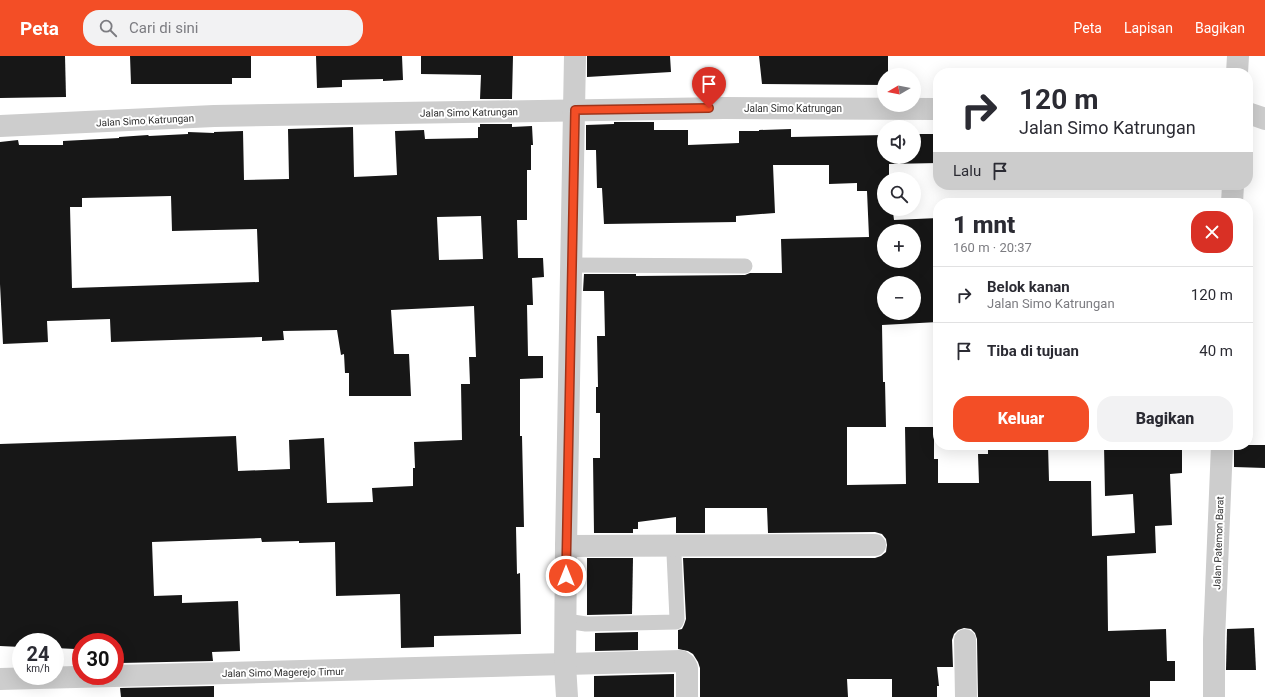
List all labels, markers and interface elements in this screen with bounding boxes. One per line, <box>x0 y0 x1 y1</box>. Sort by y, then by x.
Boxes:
search box <box>83 10 363 46</box>
text: Peta <box>20 17 59 40</box>
icon: search <box>97 17 119 39</box>
text: Cari di sini <box>129 19 199 37</box>
text: Peta <box>1074 20 1102 36</box>
text: Lapisan <box>1124 20 1173 36</box>
text: Bagikan <box>1195 20 1245 36</box>
pin <box>692 67 726 108</box>
north arrow <box>877 68 921 112</box>
map controls <box>877 68 921 320</box>
icon: arrive <box>698 73 720 95</box>
text: 120 m <box>1019 83 1098 116</box>
icon: right <box>953 84 1005 136</box>
street label: Jalan Simo Katrungan <box>744 103 842 114</box>
street label: Jalan Simo Katrungan <box>420 106 518 119</box>
street label: Jalan Simo Katrungan <box>96 112 194 129</box>
text: Jalan Simo Katrungan <box>1019 117 1196 138</box>
button: sound <box>877 120 921 164</box>
icon: arrive <box>989 160 1011 182</box>
text: Lalu <box>953 162 981 180</box>
button: search <box>877 172 921 216</box>
text: 1 mnt <box>953 211 1015 239</box>
button: close <box>1191 211 1233 253</box>
button: + <box>877 224 921 268</box>
text: 160 m · 20:37 <box>953 240 1032 255</box>
button: − <box>877 276 921 320</box>
text: Belok kanan <box>987 278 1070 296</box>
icon: right <box>953 284 975 306</box>
text: 120 m <box>1191 286 1233 304</box>
text: Jalan Simo Katrungan <box>987 296 1115 311</box>
icon: arrive <box>953 340 975 362</box>
text: Tiba di tujuan <box>987 342 1079 360</box>
text: 40 m <box>1199 342 1233 360</box>
button: Keluar <box>953 396 1089 442</box>
button: Bagikan <box>1097 396 1233 442</box>
street label: Jalan Patemon Barat <box>1211 496 1226 590</box>
position arrow <box>545 555 587 597</box>
speed limit sign: 30 <box>72 633 124 685</box>
text: 24 <box>27 642 49 666</box>
text: km/h <box>26 663 50 674</box>
street label: Jalan Simo Magerejo Timur <box>222 666 345 679</box>

